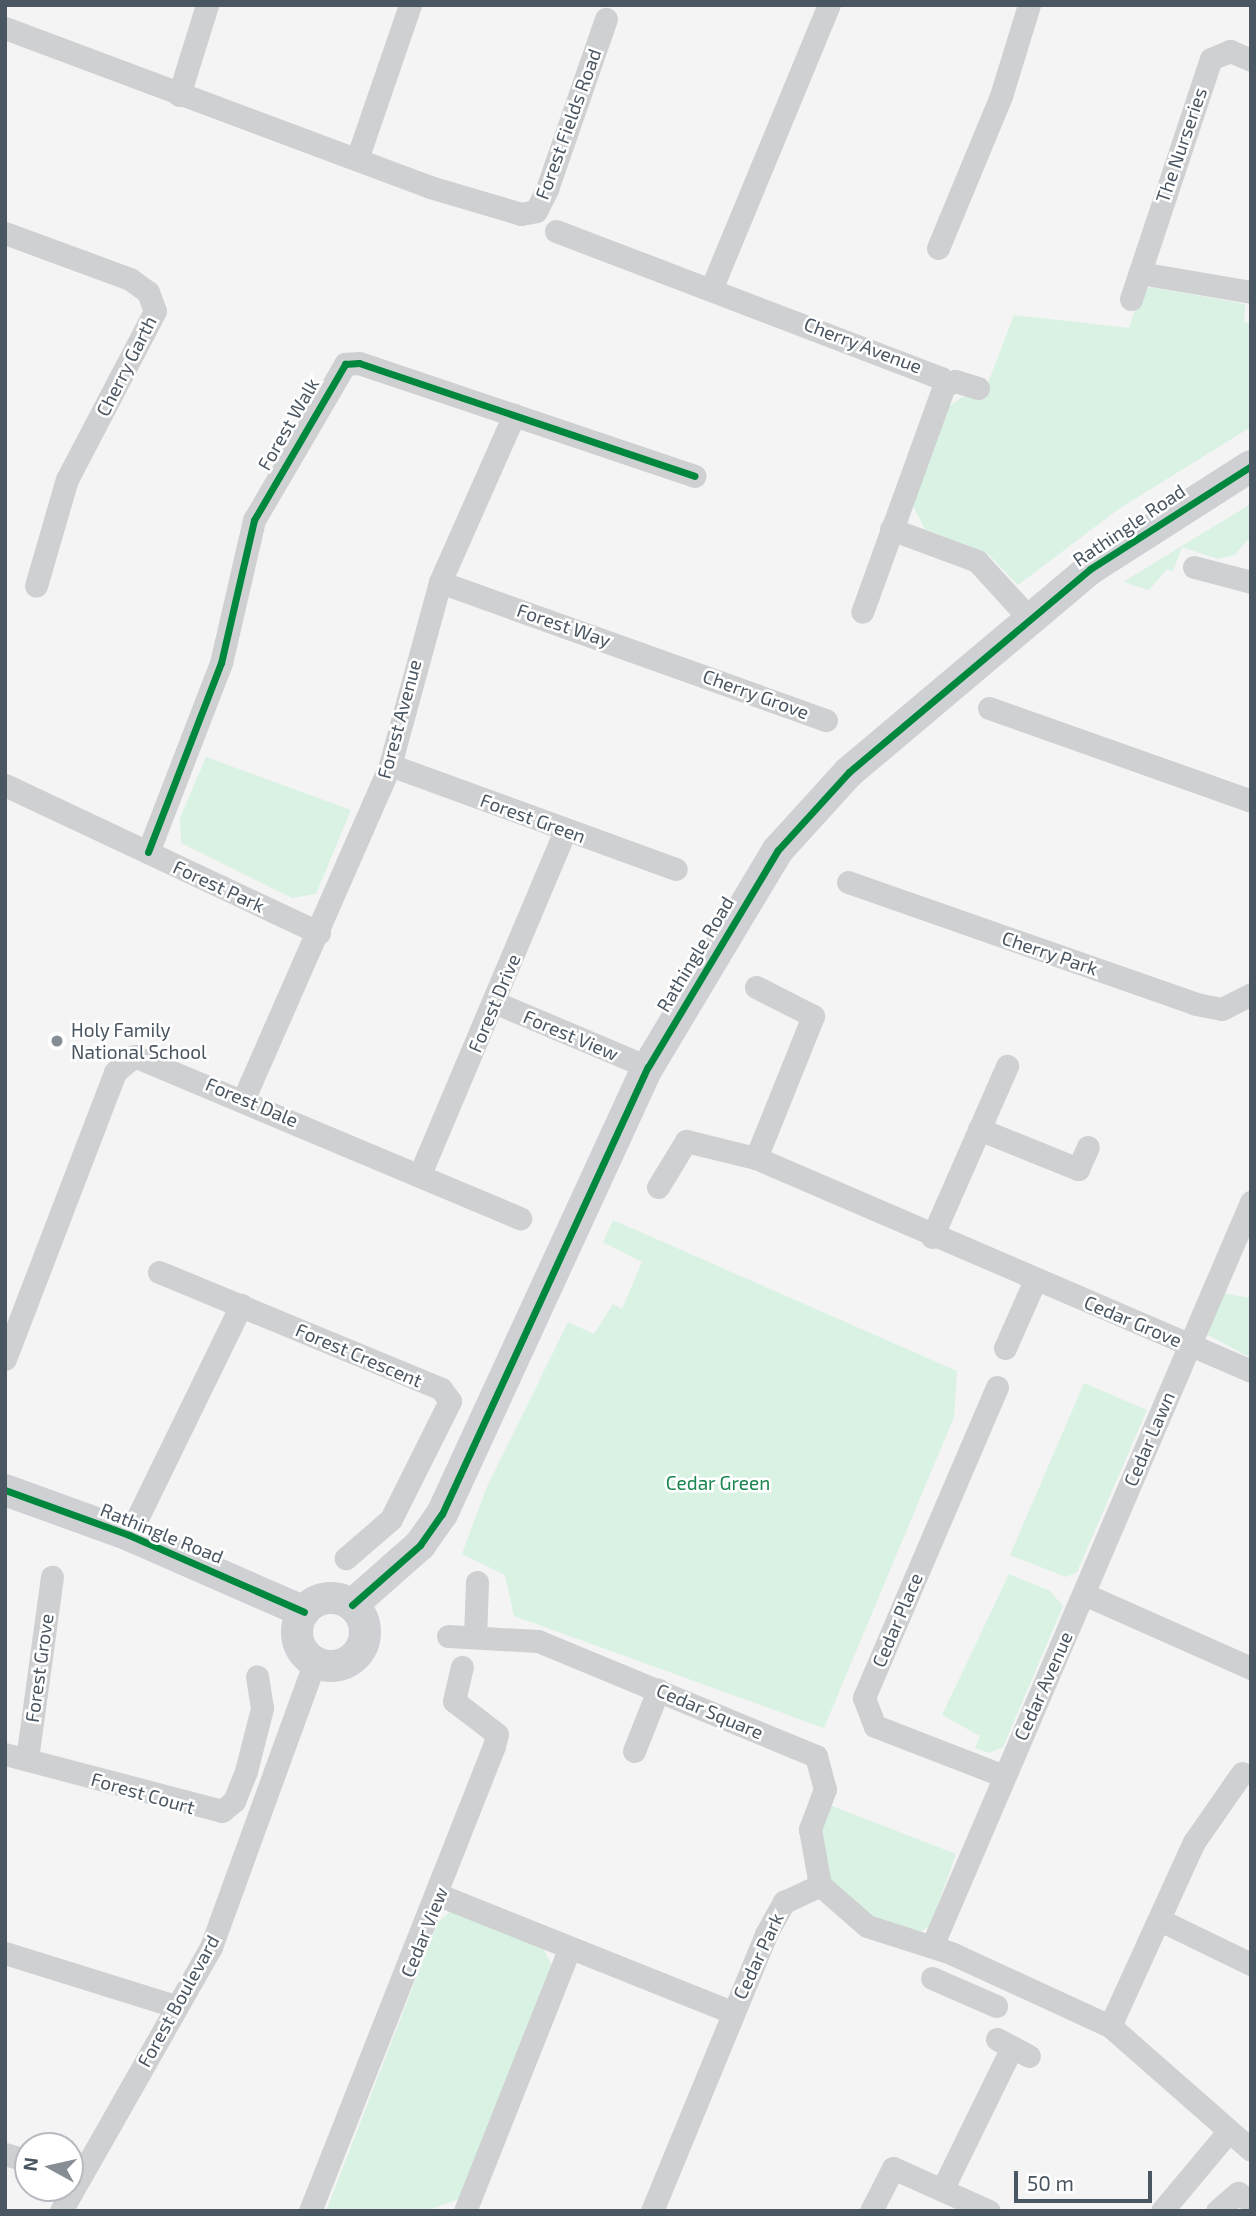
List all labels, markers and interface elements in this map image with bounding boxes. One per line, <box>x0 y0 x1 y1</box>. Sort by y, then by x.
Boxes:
street label: Forest Fields Road <box>530 46 606 202</box>
street label: The Nurseries <box>1151 84 1211 206</box>
street label: Cherry Garth <box>91 312 161 420</box>
street label: Cherry Avenue <box>800 312 926 378</box>
street label: Forest Walk <box>252 374 324 474</box>
street label: Rathingle Road <box>1068 479 1190 571</box>
street label: Forest Way <box>514 598 614 652</box>
street label: Forest Avenue <box>372 657 426 781</box>
street label: Cherry Grove <box>700 664 812 724</box>
street label: Forest Green <box>477 788 589 848</box>
street label: Forest Park <box>170 855 268 917</box>
street label: Rathingle Road <box>652 892 738 1016</box>
street label: Cherry Park <box>999 926 1101 980</box>
street label: Forest Drive <box>463 950 525 1056</box>
street label: Forest View <box>520 1005 622 1065</box>
place label: Holy Family National School <box>71 1019 207 1063</box>
marker: Holy Family National School <box>49 1033 65 1049</box>
street label: Forest Dale <box>202 1072 302 1132</box>
street label: Cedar Grove <box>1081 1290 1185 1352</box>
street label: Forest Crescent <box>292 1318 426 1392</box>
street label: Cedar Lawn <box>1119 1388 1179 1490</box>
park label: Cedar Green <box>666 1472 770 1494</box>
street label: Rathingle Road <box>97 1498 227 1568</box>
street label: Cedar Place <box>867 1569 927 1671</box>
street label: Forest Grove <box>20 1612 58 1724</box>
street label: Cedar Avenue <box>1009 1628 1077 1744</box>
street label: Cedar Square <box>653 1678 767 1744</box>
street label: Forest Court <box>89 1767 197 1819</box>
street label: Cedar View <box>395 1883 453 1981</box>
street label: Cedar Park <box>728 1909 788 2003</box>
street label: Forest Boulevard <box>132 1931 224 2071</box>
north arrow <box>14 2132 84 2202</box>
text: N <box>17 2156 42 2173</box>
scale bar <box>1018 2156 1156 2200</box>
text: 50 m <box>1027 2170 1074 2195</box>

